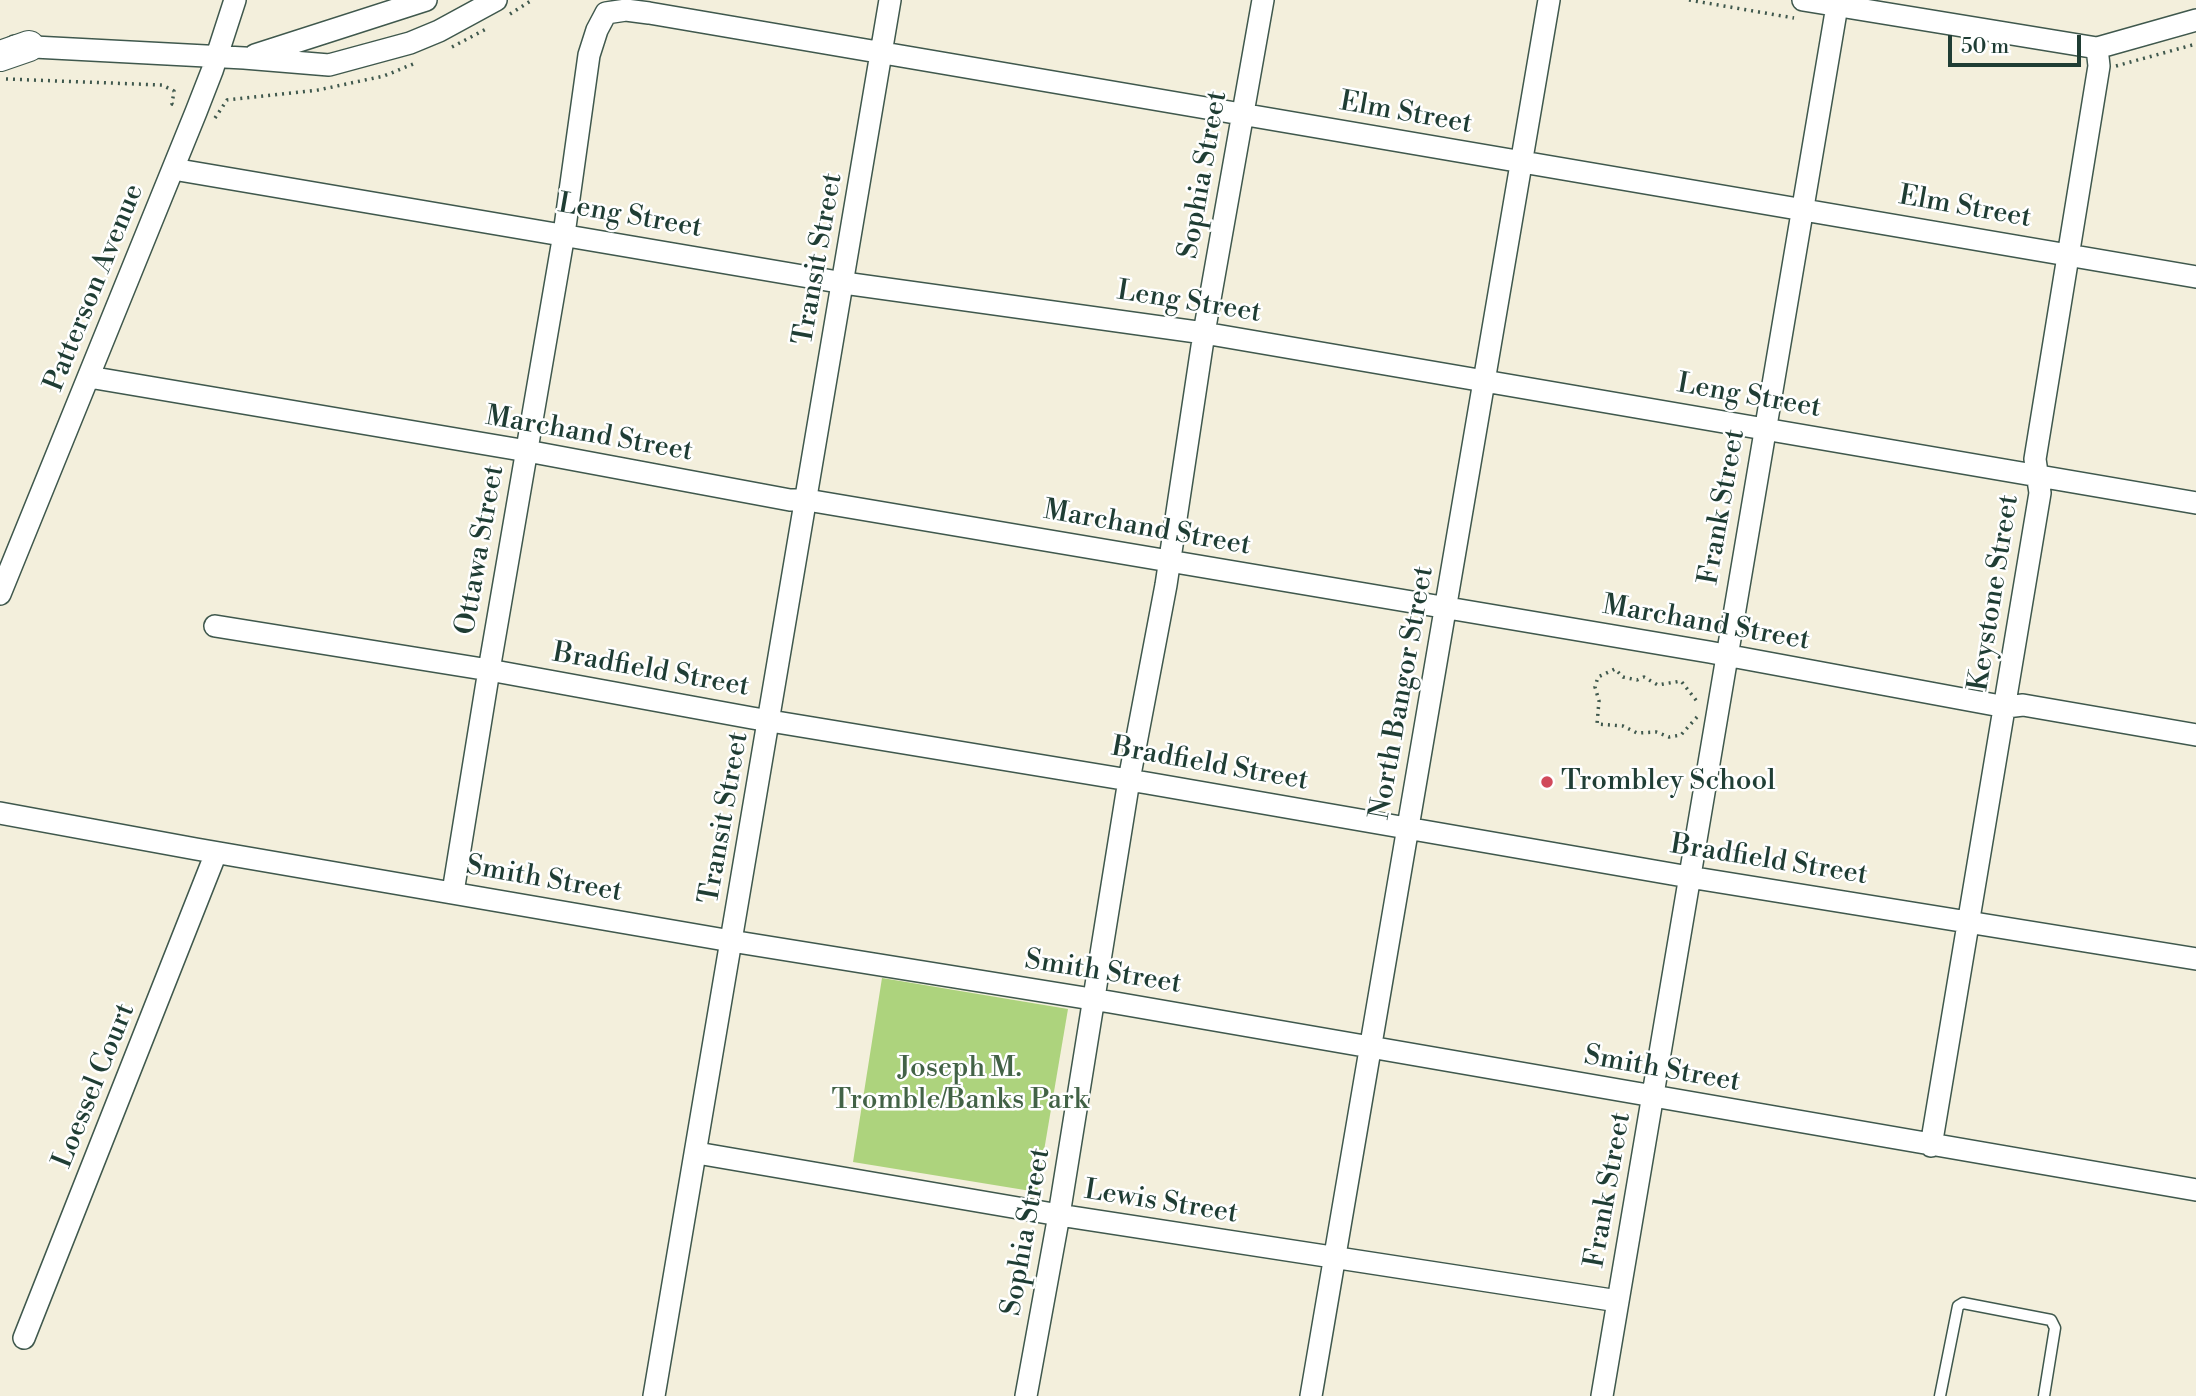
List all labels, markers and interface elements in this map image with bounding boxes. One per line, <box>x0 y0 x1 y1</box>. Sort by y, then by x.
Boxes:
scale bar <box>1951 21 2084 65</box>
text: 50 m <box>1961 34 2009 60</box>
street label: Elm Street <box>1337 86 1475 142</box>
street label: Sophia Street <box>1173 88 1235 262</box>
street label: Transit Street <box>787 170 851 348</box>
street label: Patterson Avenue <box>38 180 152 396</box>
street label: Elm Street <box>1896 180 2034 236</box>
street label: Leng Street <box>555 188 705 246</box>
street label: Leng Street <box>1114 275 1264 331</box>
street label: Leng Street <box>1674 368 1824 426</box>
street label: Marchand Street <box>483 400 695 470</box>
street label: Frank Street <box>1693 427 1753 587</box>
street label: Ottawa Street <box>450 463 512 637</box>
street label: Keystone Street <box>1963 492 2027 694</box>
street label: Marchand Street <box>1041 494 1253 564</box>
street label: North Bangor Street <box>1364 564 1442 822</box>
street label: Marchand Street <box>1600 589 1812 659</box>
street label: Bradfield Street <box>550 637 752 705</box>
street label: Transit Street <box>693 729 757 907</box>
street label: Bradfield Street <box>1109 731 1311 799</box>
place label: Trombley School <box>1561 765 1776 799</box>
marker: Trombley School <box>1539 774 1555 790</box>
street label: Bradfield Street <box>1668 829 1870 893</box>
street label: Smith Street <box>463 850 625 910</box>
street label: Smith Street <box>1022 944 1184 1002</box>
street label: Loessel Court <box>47 999 143 1173</box>
street label: Smith Street <box>1581 1040 1743 1100</box>
park label: Joseph M. Tromble/Banks Park <box>832 1052 1088 1118</box>
street label: Frank Street <box>1579 1110 1639 1270</box>
street label: Sophia Street <box>996 1145 1058 1319</box>
street label: Lewis Street <box>1082 1174 1240 1232</box>

